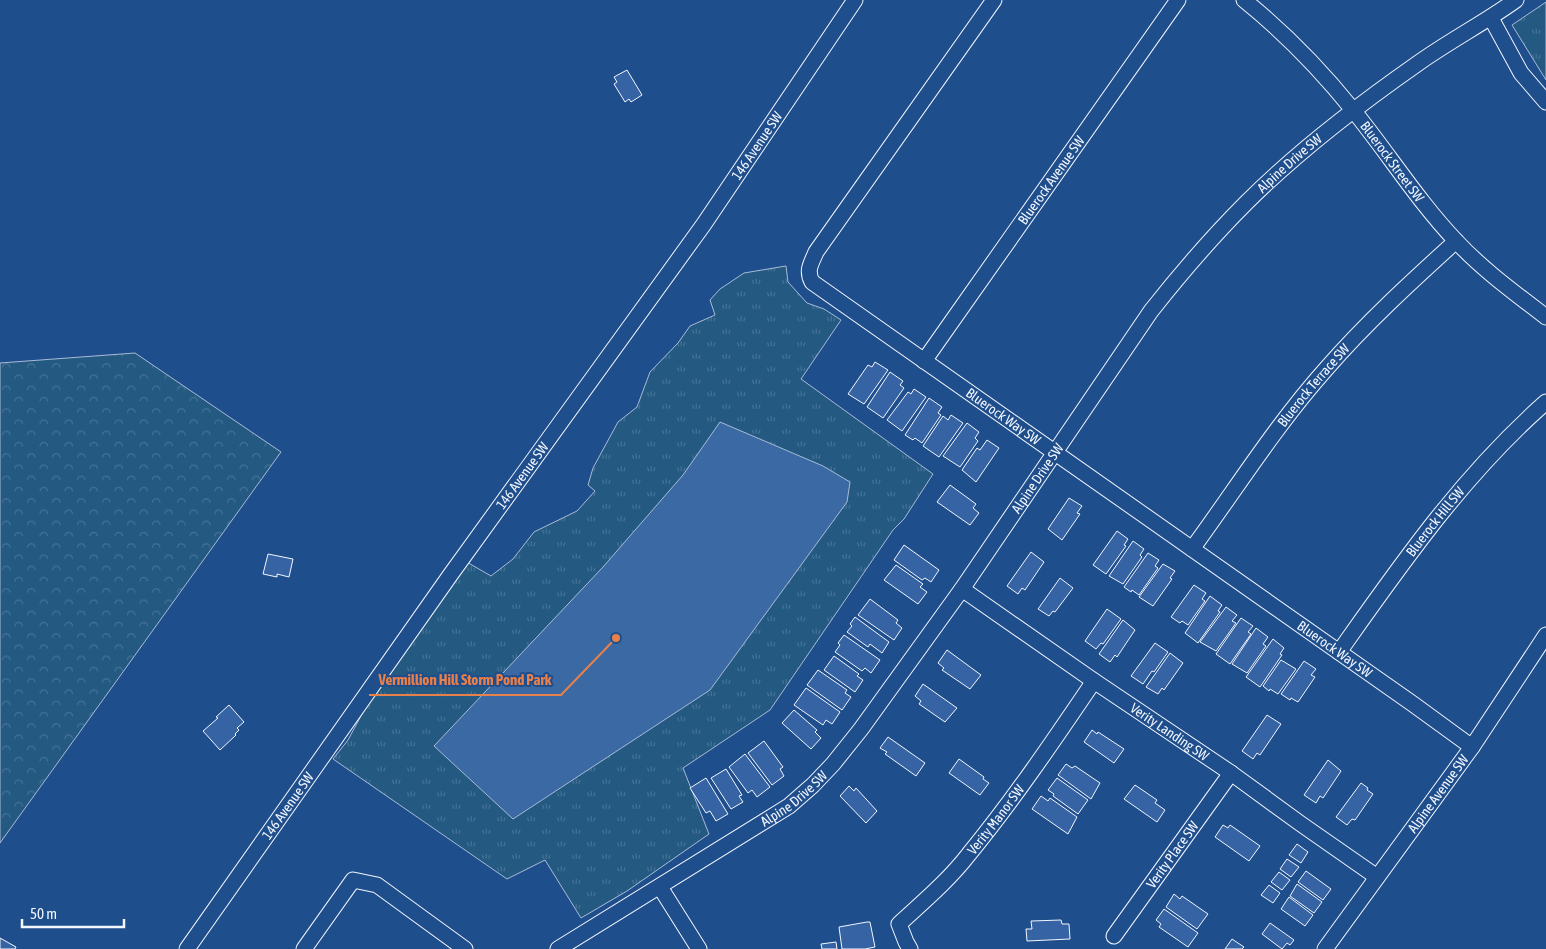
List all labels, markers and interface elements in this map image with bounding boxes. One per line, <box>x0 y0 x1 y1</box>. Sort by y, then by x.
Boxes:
street label: 146 Avenue SW <box>728 108 786 183</box>
street label: Bluerock Street SW <box>1357 118 1428 206</box>
street label: Alpine Drive SW <box>1254 130 1326 196</box>
street label: Bluerock Avenue SW <box>1015 132 1088 227</box>
street label: Bluerock Terrace SW <box>1274 340 1353 430</box>
street label: Bluerock Way SW <box>963 385 1044 449</box>
street label: 146 Avenue SW <box>493 438 552 512</box>
street label: Alpine Drive SW <box>1008 440 1067 516</box>
street label: Bluerock Hill SW <box>1403 483 1468 560</box>
street label: Bluerock Way SW <box>1294 617 1376 681</box>
callout: Vermillion Hill Storm Pond Park <box>369 665 561 695</box>
text: Vermillion Hill Storm Pond Park <box>378 671 552 688</box>
street label: Verity Landing SW <box>1127 700 1213 764</box>
street label: Alpine Avenue SW <box>1404 751 1472 836</box>
street label: Alpine Drive SW <box>758 767 831 830</box>
street label: 146 Avenue SW <box>259 769 317 843</box>
street label: Verity Manor SW <box>964 781 1028 858</box>
street label: Verity Place SW <box>1143 817 1202 891</box>
scale bar <box>22 896 125 928</box>
text: 50 m <box>30 905 57 922</box>

